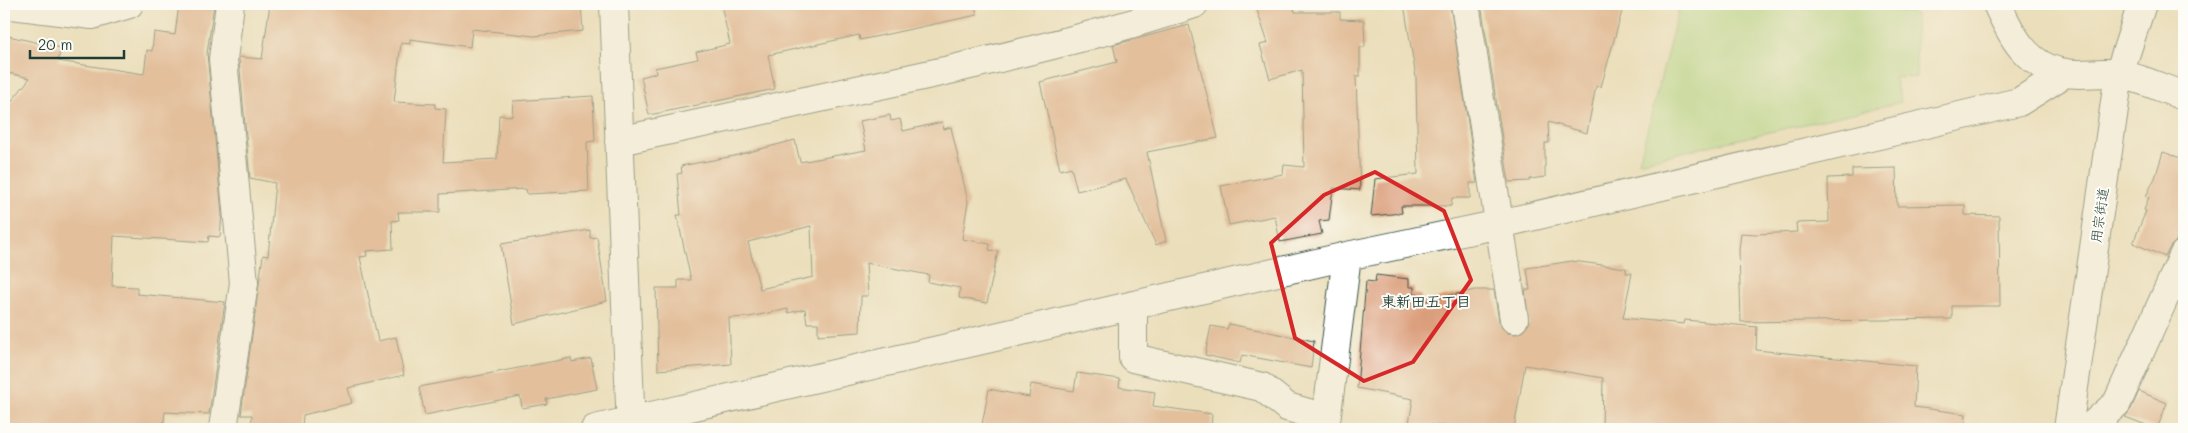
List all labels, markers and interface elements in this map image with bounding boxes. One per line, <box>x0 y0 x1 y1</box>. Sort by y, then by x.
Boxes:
scale bar <box>30 28 124 60</box>
text: 20 m <box>38 34 72 54</box>
street label: 用宗街道 <box>2086 186 2112 244</box>
district label: 東新田五丁目 <box>1381 291 1471 311</box>

